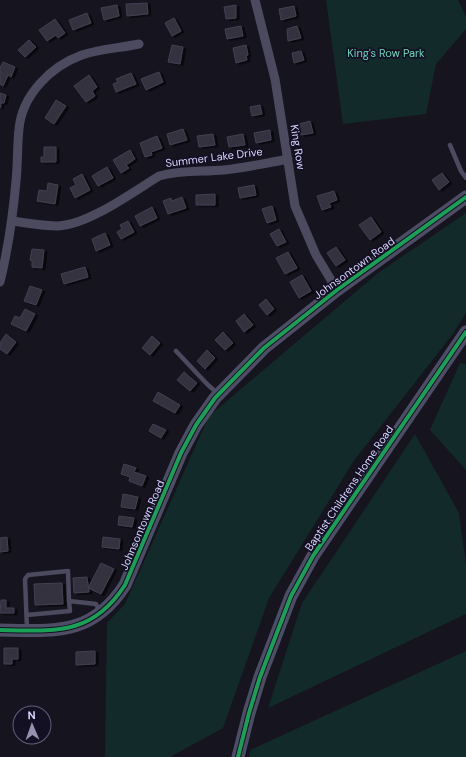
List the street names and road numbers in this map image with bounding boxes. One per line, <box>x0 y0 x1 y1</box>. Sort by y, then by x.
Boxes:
street label: King Row <box>288 124 309 171</box>
street label: Summer Lake Drive <box>165 144 263 170</box>
street label: Johnsontown Road <box>311 234 397 302</box>
street label: Baptist Childrens Home Road <box>302 422 396 553</box>
street label: Johnsontown Road <box>117 478 167 572</box>

